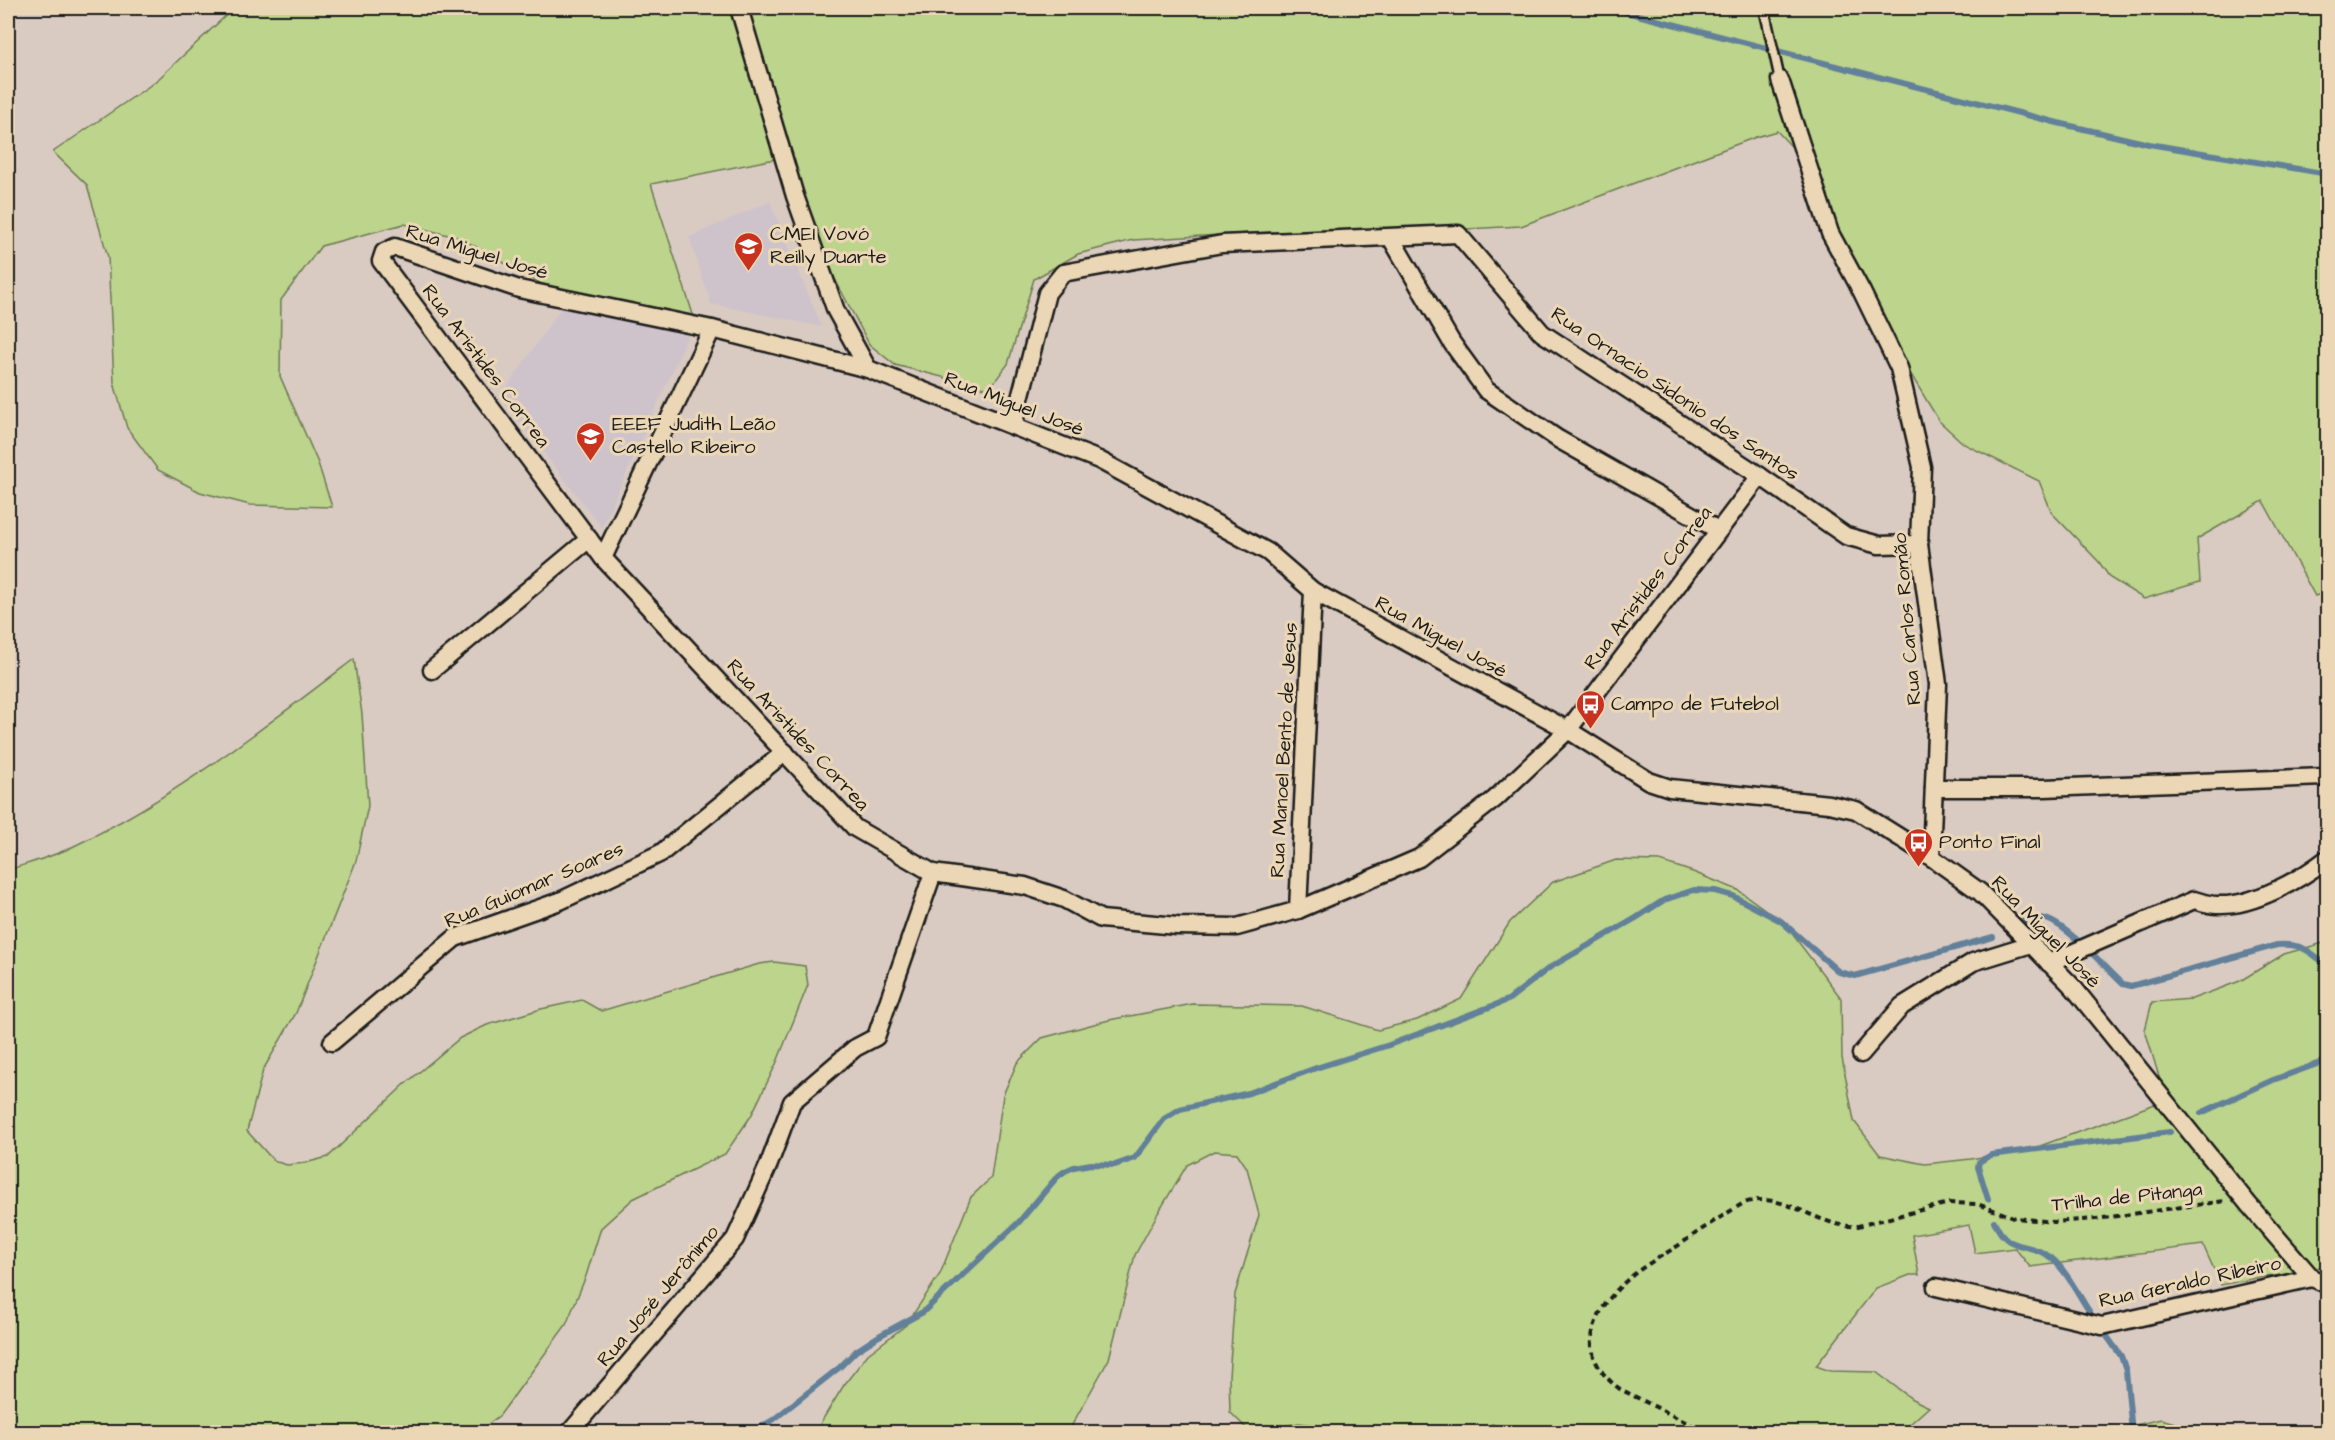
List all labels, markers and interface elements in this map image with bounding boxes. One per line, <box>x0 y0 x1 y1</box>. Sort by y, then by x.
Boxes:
street label: Rua Miguel José <box>402 217 552 288</box>
place label: CMEI Vovó Reilly Duarte <box>770 220 887 272</box>
school or university icon: CMEI Vovó Reilly Duarte <box>733 230 765 272</box>
street label: Rua Aristides Correa <box>415 278 557 454</box>
street label: Rua Ornacio Sidonio dos Santos <box>1545 300 1805 488</box>
street label: Rua Miguel José <box>940 365 1088 444</box>
place label: EEEF Judith Leão Castello Ribeiro <box>612 410 775 461</box>
school or university icon: EEEF Judith Leão Castello Ribeiro <box>575 420 607 462</box>
street label: Rua Aristides Correa <box>1577 500 1719 676</box>
street label: Rua Carlos Romão <box>1886 532 1928 706</box>
street label: Rua Miguel José <box>1369 589 1512 686</box>
street label: Rua Manoel Bento de Jesus <box>1263 622 1305 878</box>
street label: Rua Aristides Correa <box>720 653 876 817</box>
bus stop icon: Campo de Futebol <box>1574 688 1606 730</box>
place label: Campo de Futebol <box>1611 690 1779 718</box>
bus stop icon: Ponto Final <box>1902 826 1934 868</box>
place label: Ponto Final <box>1939 828 2041 856</box>
street label: Rua Guiomar Soares <box>440 835 628 935</box>
street label: Rua Miguel José <box>1984 869 2107 996</box>
street label: Trilha de Pitanga <box>2050 1175 2204 1220</box>
street label: Rua José Jerônimo <box>590 1219 726 1373</box>
street label: Rua Geraldo Ribeiro <box>2096 1249 2284 1315</box>

